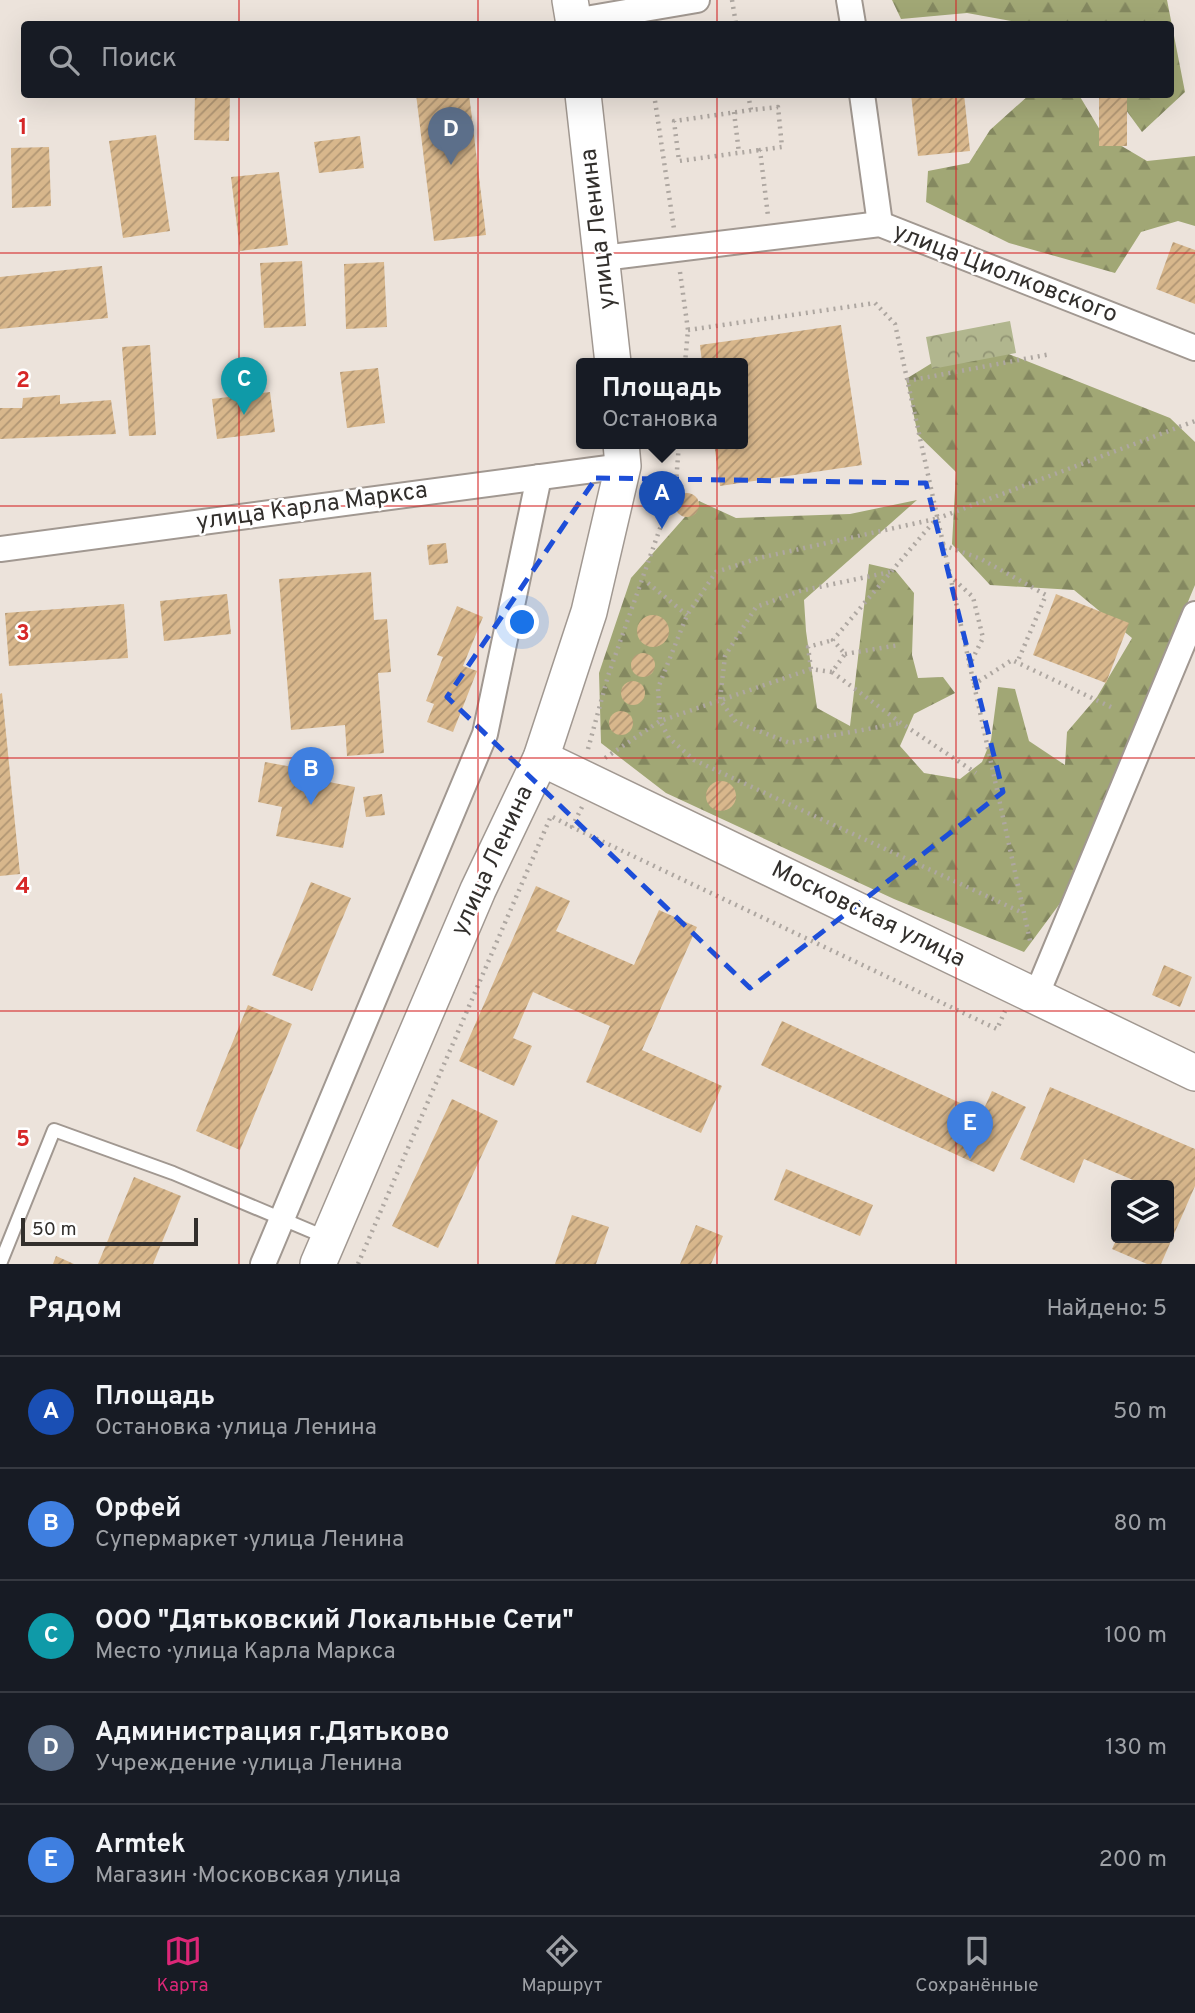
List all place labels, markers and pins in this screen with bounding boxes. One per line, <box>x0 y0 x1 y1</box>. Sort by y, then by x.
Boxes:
pin: D <box>428 107 474 165</box>
pin: C <box>221 357 267 415</box>
pin: A <box>639 471 685 529</box>
pin: B <box>288 747 334 805</box>
pin: E <box>947 1101 993 1159</box>

